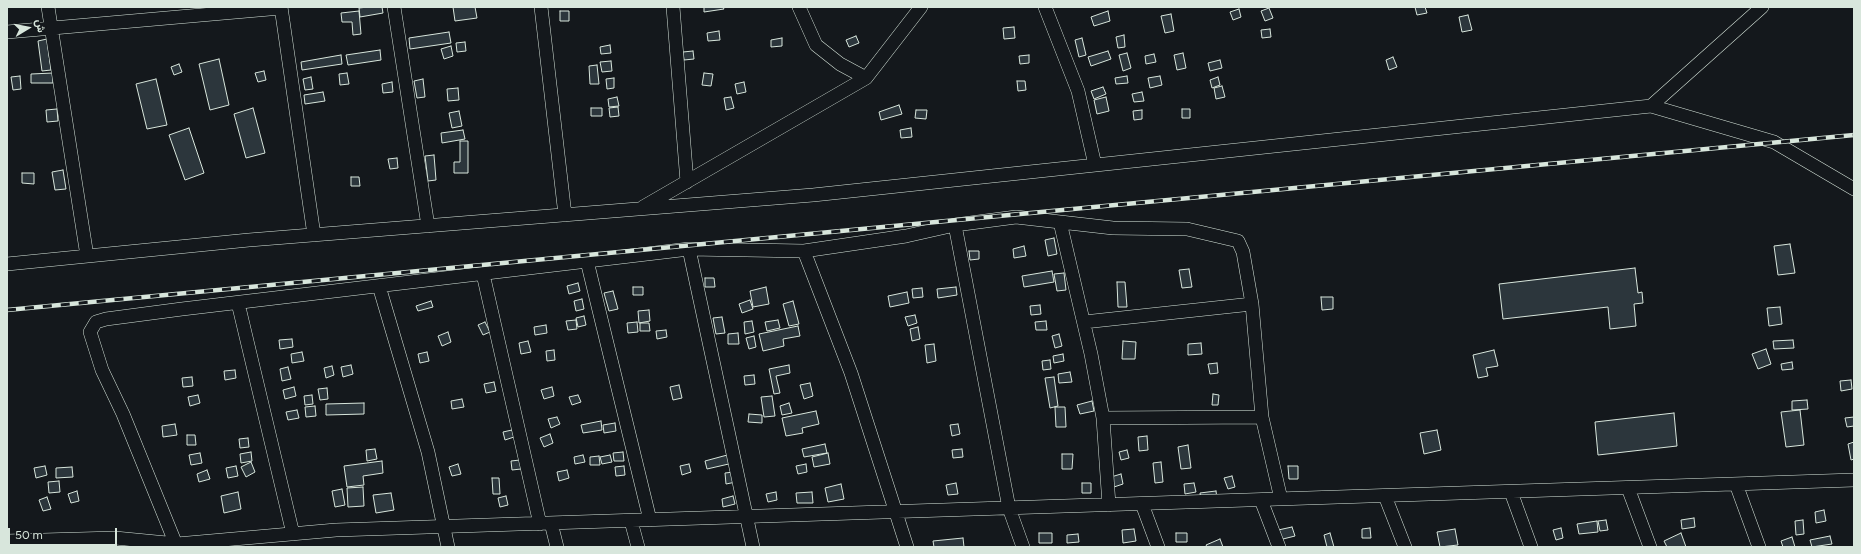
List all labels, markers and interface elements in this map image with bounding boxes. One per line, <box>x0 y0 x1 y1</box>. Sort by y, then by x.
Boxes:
north arrow <box>8 8 48 48</box>
text: ش <box>33 18 48 33</box>
scale bar <box>10 520 119 546</box>
text: 50 m <box>15 528 43 542</box>

